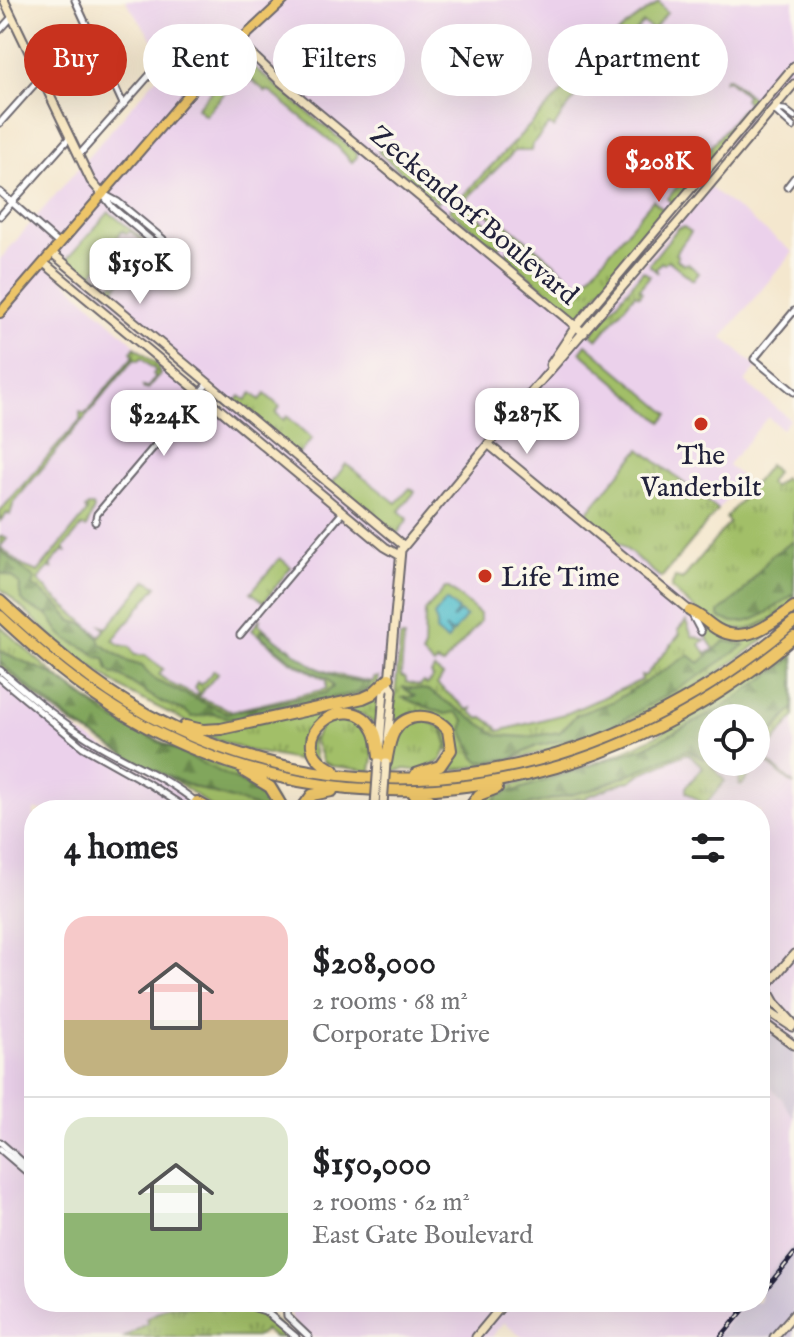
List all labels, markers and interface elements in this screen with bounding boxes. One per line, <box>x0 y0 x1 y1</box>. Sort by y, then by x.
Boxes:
chip: Buy <box>24 24 127 96</box>
chip: Rent <box>143 24 257 96</box>
chip: Filters <box>273 24 405 96</box>
chip: New <box>421 24 532 96</box>
chip: Apartment <box>548 24 728 96</box>
street label: Zeckendorf Boulevard <box>362 118 585 313</box>
pin: $208K <box>603 136 715 204</box>
text: $208K <box>625 145 693 178</box>
pin: $150K <box>84 238 196 306</box>
text: $150K <box>108 247 172 280</box>
pin: $287K <box>471 388 583 456</box>
pin: $224K <box>108 390 220 458</box>
text: $287K <box>493 397 561 430</box>
text: $224K <box>129 399 199 432</box>
marker: The Vanderbilt <box>692 415 710 433</box>
place label: The Vanderbilt <box>639 439 762 506</box>
place label: Life Time <box>501 561 620 596</box>
marker: Life Time <box>476 567 494 585</box>
map controls <box>698 704 770 776</box>
button: locate <box>698 704 770 776</box>
icon: filters <box>686 826 730 870</box>
text: 4 homes <box>64 827 178 870</box>
text: $208,000 <box>312 942 436 985</box>
icon: home <box>128 948 224 1044</box>
text: 2 rooms · 68 m² <box>312 985 468 1018</box>
text: Corporate Drive <box>312 1018 490 1051</box>
text: $150,000 <box>312 1143 432 1186</box>
icon: home <box>128 1149 224 1245</box>
text: 2 rooms · 62 m² <box>312 1186 470 1219</box>
text: East Gate Boulevard <box>312 1219 533 1252</box>

